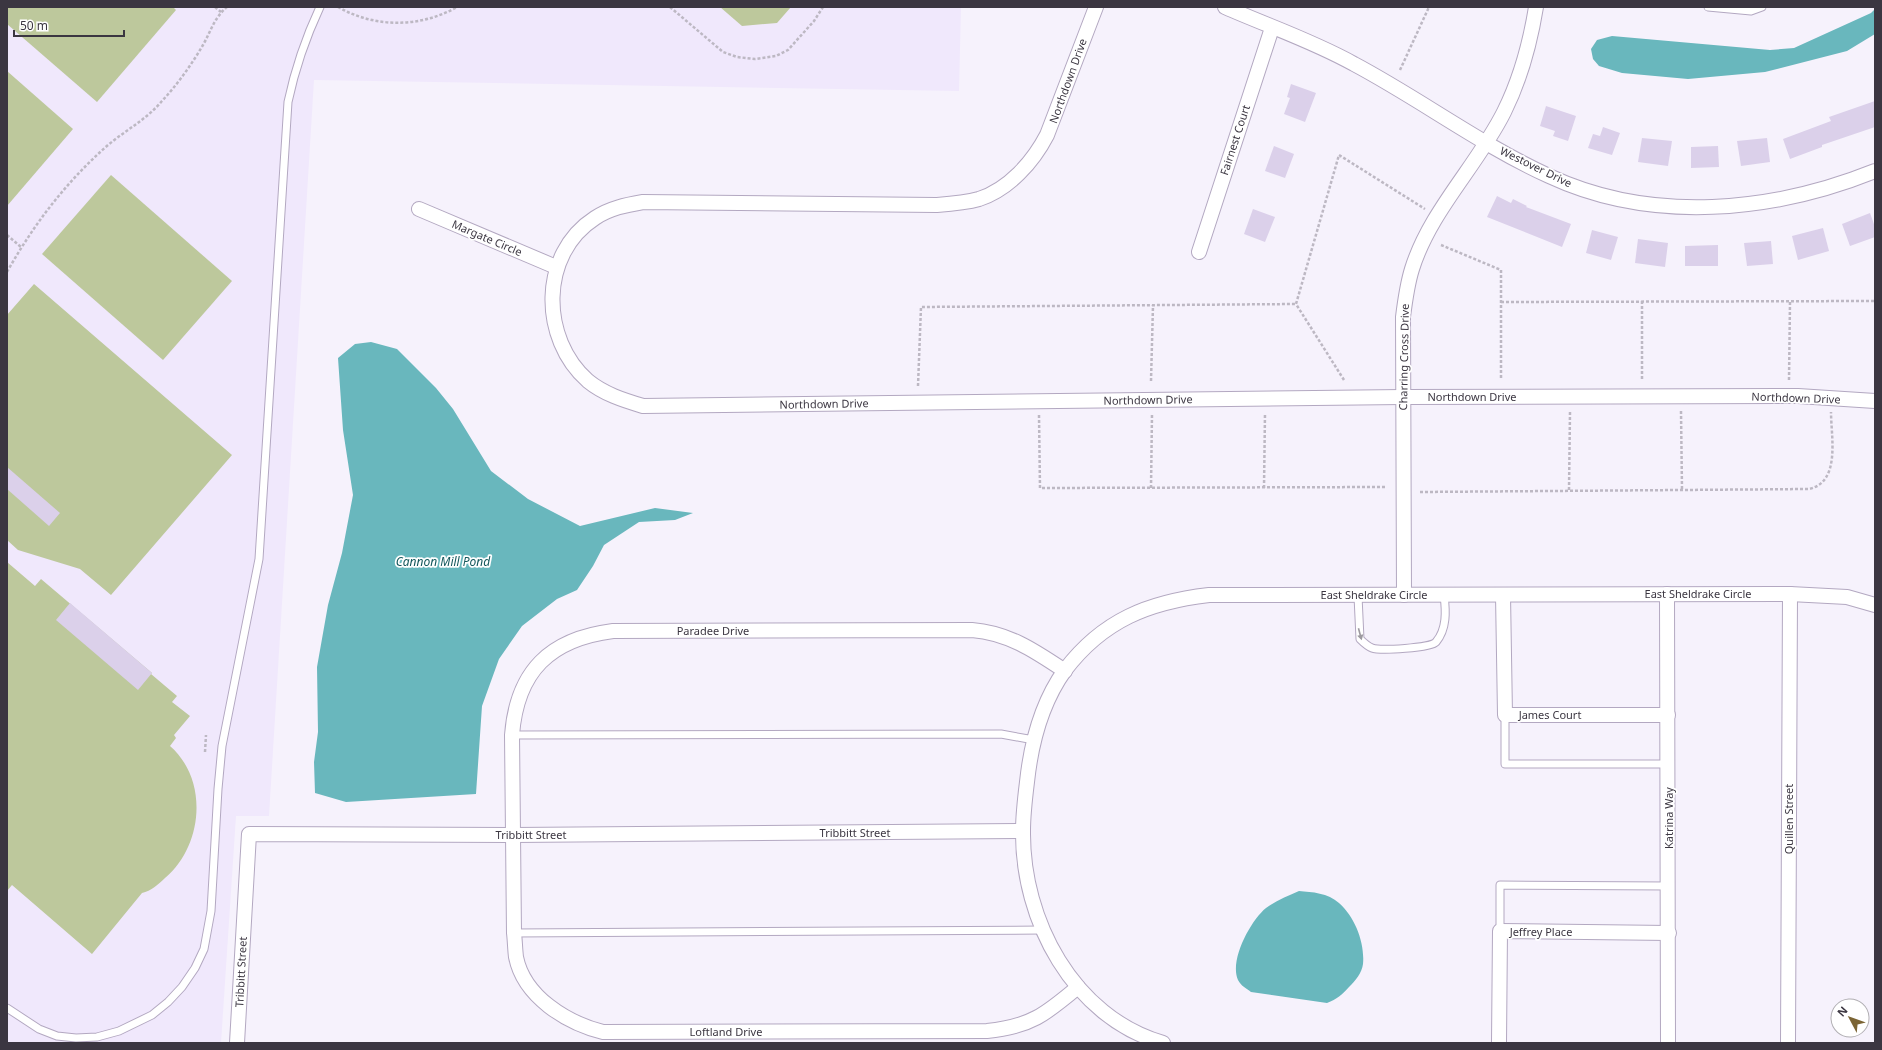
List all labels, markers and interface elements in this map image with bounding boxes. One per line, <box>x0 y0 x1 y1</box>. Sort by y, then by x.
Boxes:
scale bar <box>14 12 124 38</box>
text: 50 m <box>20 17 48 34</box>
street label: Northdown Drive <box>1045 36 1090 125</box>
street label: Fairnest Court <box>1216 103 1253 177</box>
street label: Westover Drive <box>1498 143 1575 190</box>
street label: Margate Circle <box>450 216 525 259</box>
street label: Charring Cross Drive <box>1395 303 1412 411</box>
street label: Northdown Drive <box>1751 388 1841 407</box>
street label: Northdown Drive <box>1427 389 1517 404</box>
street label: Northdown Drive <box>1103 391 1193 408</box>
street label: Northdown Drive <box>779 395 869 412</box>
water label: Cannon Mill Pond <box>396 553 491 570</box>
street label: East Sheldrake Circle <box>1645 586 1751 601</box>
street label: East Sheldrake Circle <box>1321 587 1427 602</box>
street label: Paradee Drive <box>677 623 749 638</box>
one-way arrow <box>1357 629 1363 641</box>
street label: James Court <box>1518 707 1581 722</box>
street label: Quillen Street <box>1781 784 1796 854</box>
street label: Katrina Way <box>1661 787 1676 849</box>
street label: Tribbitt Street <box>820 825 890 840</box>
street label: Tribbitt Street <box>496 827 566 842</box>
street label: Jeffrey Place <box>1509 924 1572 939</box>
street label: Tribbitt Street <box>231 936 250 1008</box>
north arrow <box>1830 998 1870 1038</box>
text: N <box>1833 1003 1851 1019</box>
street label: Loftland Drive <box>690 1024 762 1039</box>

